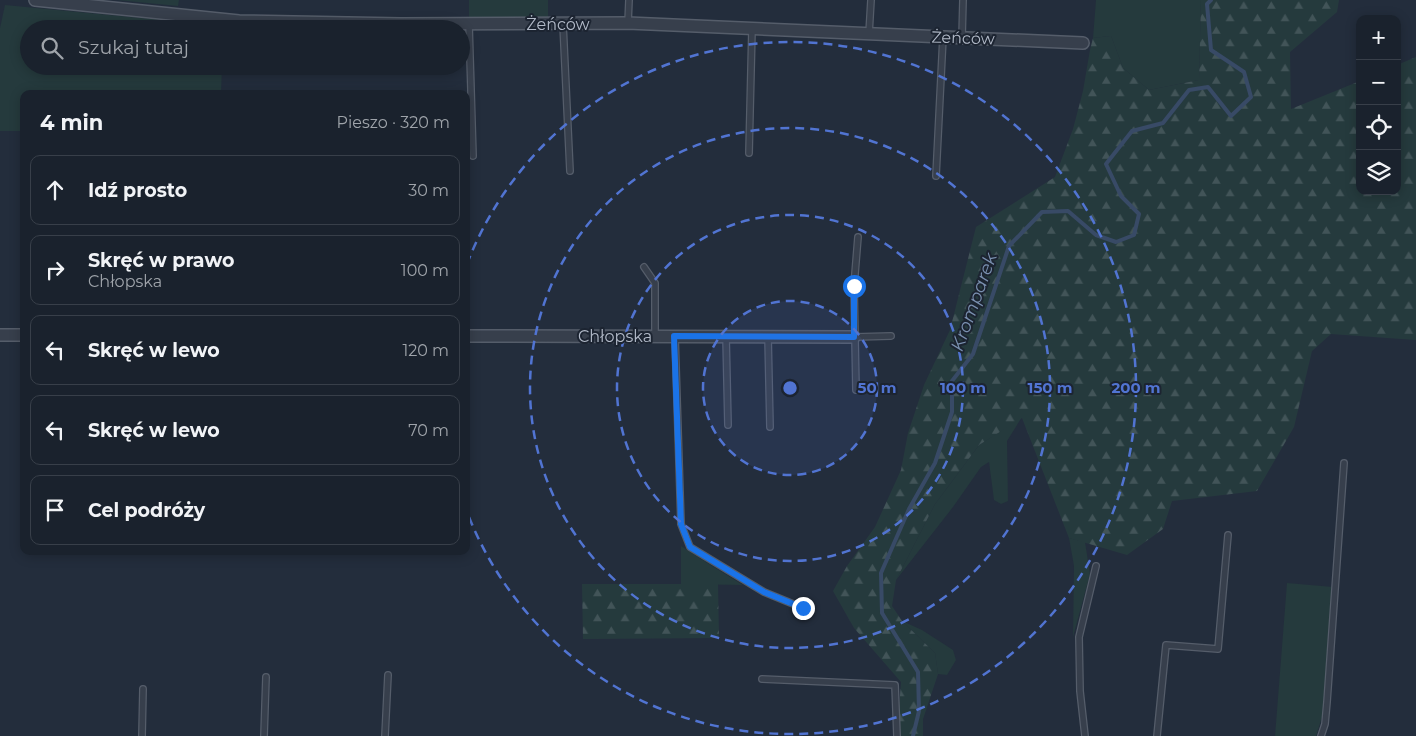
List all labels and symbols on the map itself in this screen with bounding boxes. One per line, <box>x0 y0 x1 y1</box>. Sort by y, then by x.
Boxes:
street label: Żeńców <box>526 15 590 34</box>
street label: Żeńców <box>931 27 995 49</box>
water label: Kromparek <box>946 249 1002 354</box>
route start <box>843 275 866 298</box>
street label: Chłopska <box>578 327 652 346</box>
text: 50 m <box>857 378 897 397</box>
text: 100 m <box>940 378 986 397</box>
text: 150 m <box>1028 378 1072 397</box>
text: 200 m <box>1111 378 1161 397</box>
centre of rings <box>781 379 799 397</box>
route end <box>792 597 815 620</box>

